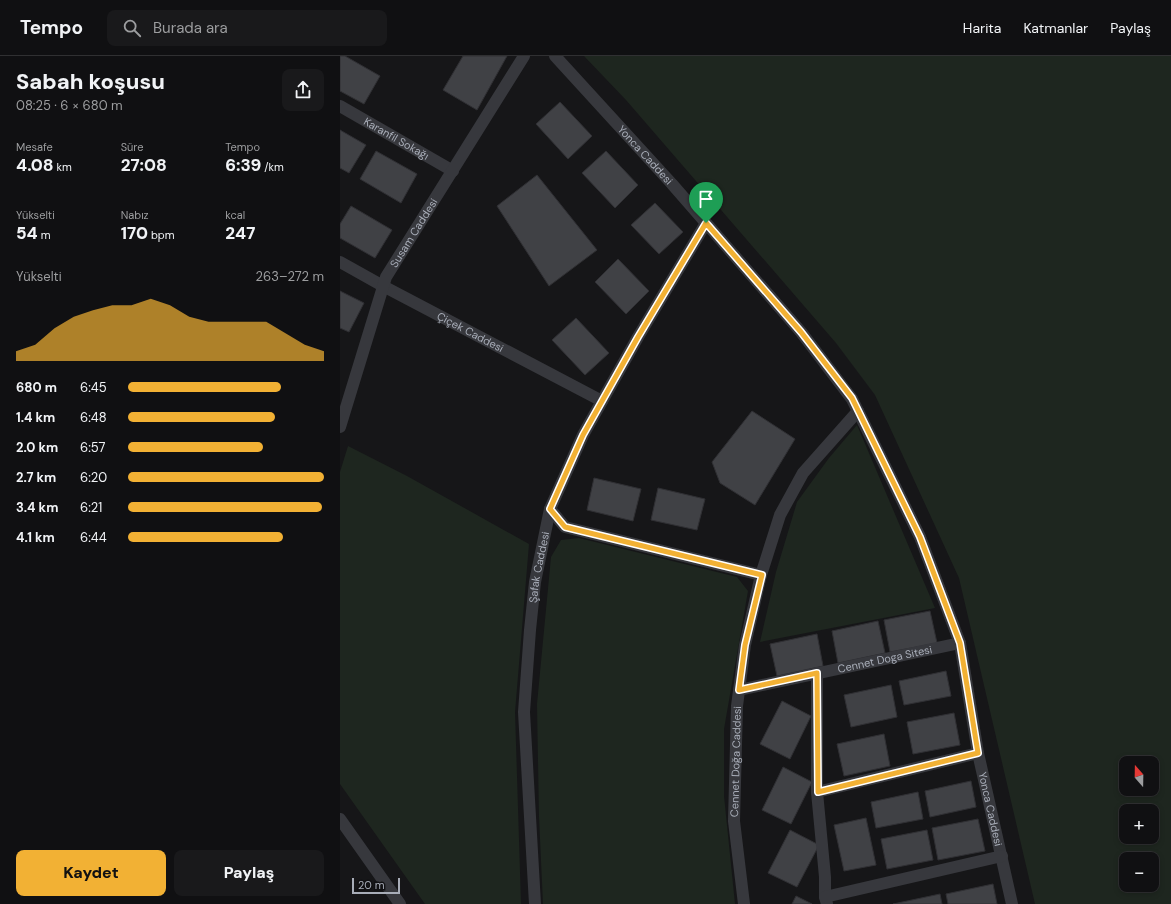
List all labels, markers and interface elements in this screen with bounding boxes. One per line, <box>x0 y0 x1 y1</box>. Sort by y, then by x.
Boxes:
search box <box>107 10 387 46</box>
text: Tempo <box>20 15 83 40</box>
icon: search <box>121 17 143 39</box>
text: Burada ara <box>153 18 228 38</box>
text: Harita <box>963 19 1001 37</box>
text: Katmanlar <box>1023 19 1088 37</box>
text: Paylaş <box>1110 19 1151 37</box>
text: Sabah koşusu <box>16 67 165 96</box>
button: share <box>282 69 324 111</box>
text: 08:25 · 6 × 680 m <box>16 97 123 114</box>
street label: Karanfil Sokağı <box>361 114 432 163</box>
street label: Yonca Caddesi <box>615 122 676 187</box>
text: Mesafe <box>16 140 53 154</box>
text: Süre <box>121 140 143 154</box>
text: Tempo <box>225 140 260 154</box>
text: 4.08 <box>16 154 54 176</box>
text: 27:08 <box>121 154 167 176</box>
text: 6:39 <box>225 154 261 176</box>
text: km <box>54 160 72 174</box>
text: /km <box>261 160 284 174</box>
pin <box>689 182 723 223</box>
icon: arrive <box>695 188 717 210</box>
street label: Susam Caddesi <box>387 196 440 270</box>
text: Yükselti <box>16 208 55 222</box>
text: Nabız <box>121 208 149 222</box>
text: kcal <box>225 208 245 222</box>
text: 54 <box>16 222 38 244</box>
text: 170 <box>121 222 148 244</box>
text: 247 <box>225 222 255 244</box>
text: m <box>38 228 50 242</box>
text: bpm <box>148 228 174 242</box>
text: Yükselti <box>16 268 62 285</box>
text: 263–272 m <box>256 268 324 285</box>
street label: Çiçek Caddesi <box>435 309 506 355</box>
text: 680 m <box>16 379 57 396</box>
text: 6:45 <box>80 379 107 396</box>
text: 1.4 km <box>16 409 55 426</box>
text: 6:48 <box>80 409 107 426</box>
text: 2.0 km <box>16 439 58 456</box>
text: 6:57 <box>80 439 105 456</box>
text: 2.7 km <box>16 469 56 486</box>
text: 6:20 <box>80 469 107 486</box>
text: 3.4 km <box>16 499 58 516</box>
text: 6:21 <box>80 499 102 516</box>
text: 4.1 km <box>16 529 55 546</box>
text: 6:44 <box>80 529 107 546</box>
street label: Şafak Caddesi <box>526 530 552 604</box>
street label: Cennet Doga Sitesi <box>836 642 933 676</box>
street label: Cennet Doğa Caddesi <box>727 706 744 817</box>
north arrow <box>1119 756 1159 796</box>
map controls <box>1119 756 1159 892</box>
street label: Yonca Caddesi <box>976 771 1006 847</box>
button: + <box>1119 804 1159 844</box>
button: Kaydet <box>16 850 166 896</box>
button: Paylaş <box>174 850 324 896</box>
button: − <box>1119 852 1159 892</box>
scale bar <box>352 876 400 895</box>
text: 20 m <box>358 878 384 892</box>

